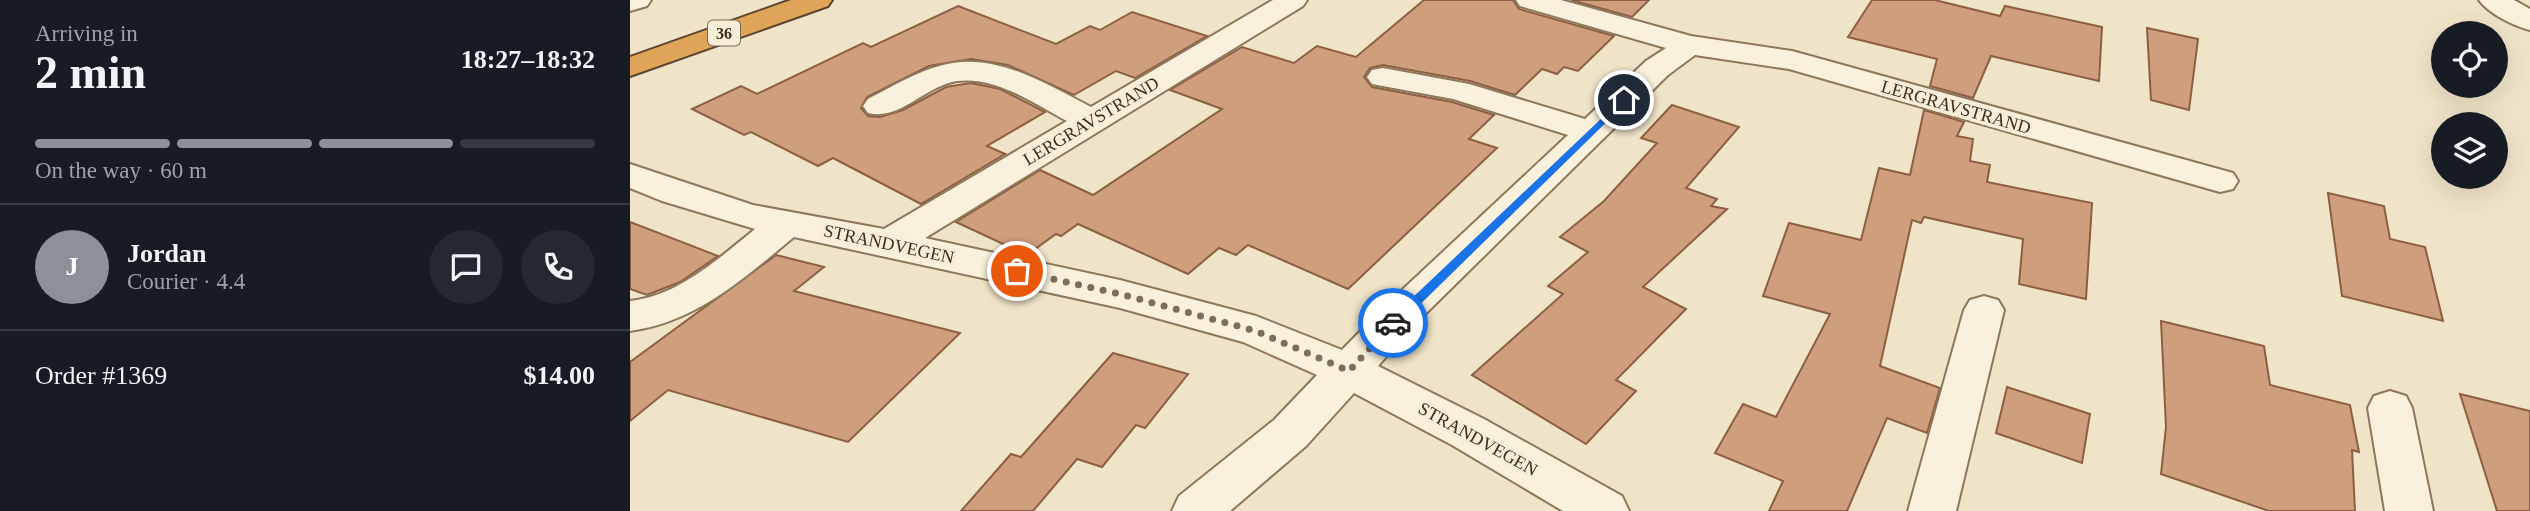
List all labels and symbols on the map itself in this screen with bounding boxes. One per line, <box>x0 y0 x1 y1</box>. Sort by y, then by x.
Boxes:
road number: 36 <box>708 20 740 46</box>
pin <box>1594 70 1654 130</box>
street label: LERGRAVSTRAND <box>1020 73 1162 169</box>
street label: LERGRAVSTRAND <box>1879 76 2033 138</box>
street label: STRANDVEGEN <box>822 220 956 268</box>
pin <box>987 241 1047 301</box>
courier <box>1358 288 1428 358</box>
street label: STRANDVEGEN <box>1415 398 1541 480</box>

